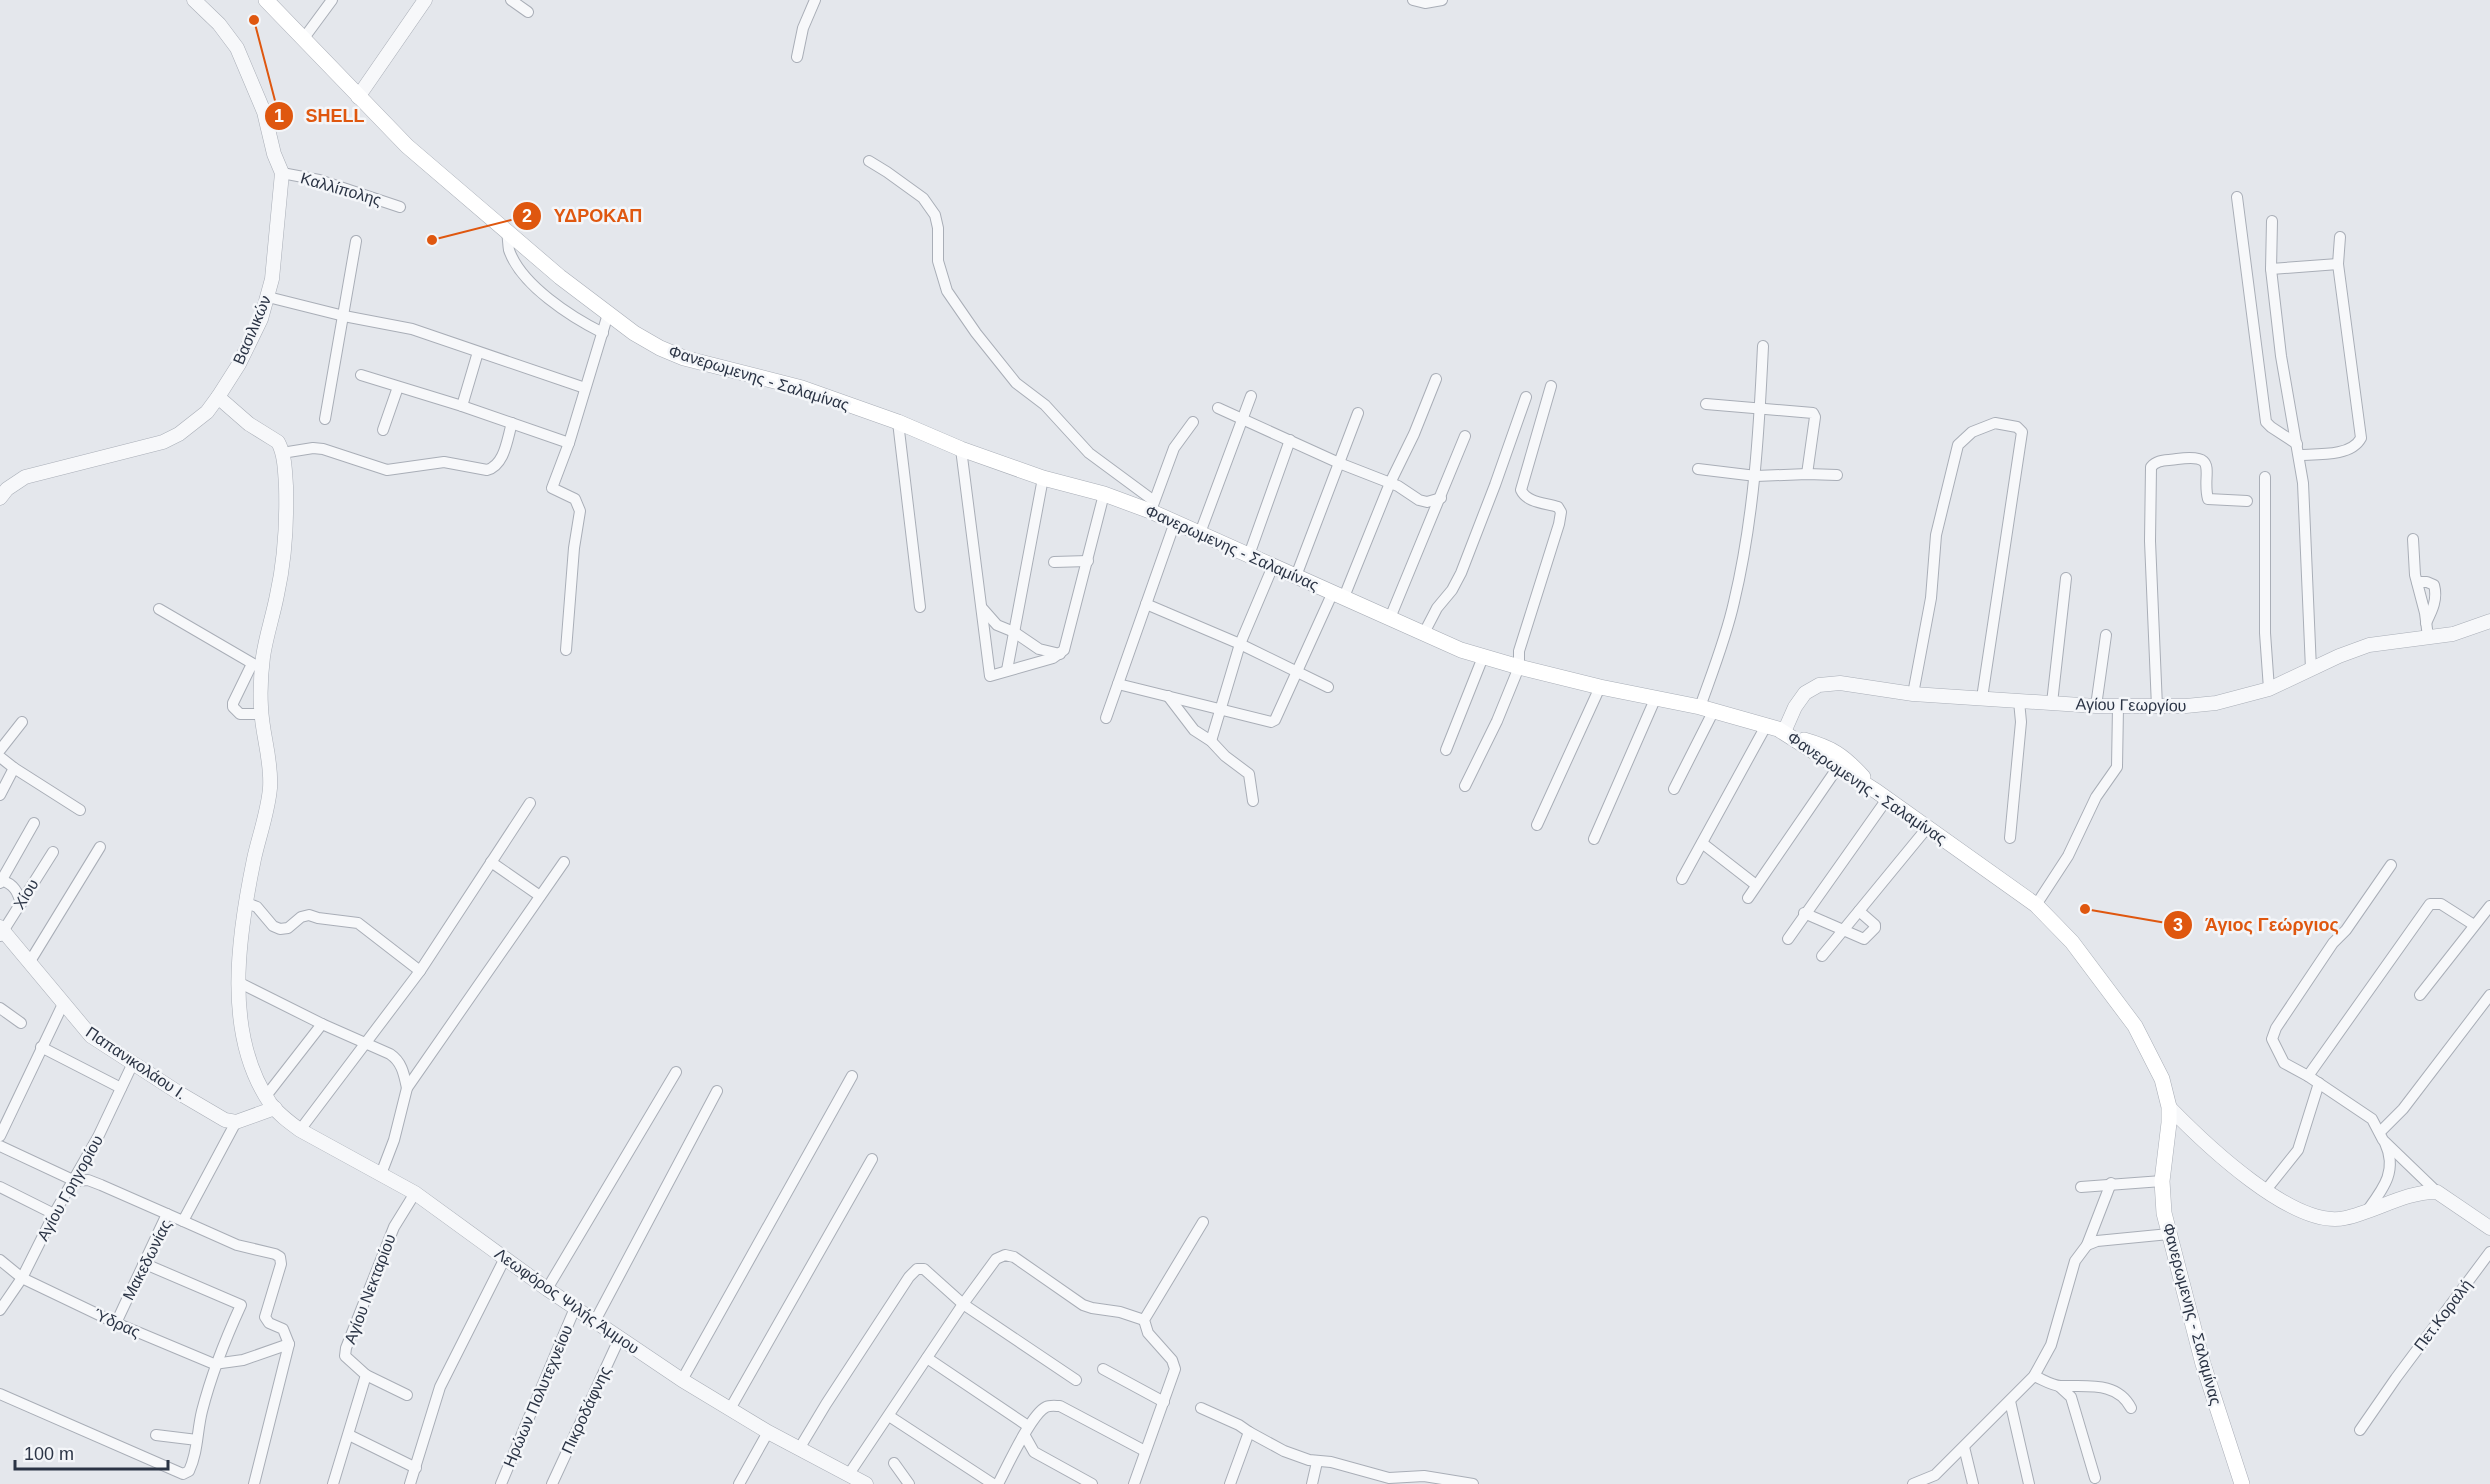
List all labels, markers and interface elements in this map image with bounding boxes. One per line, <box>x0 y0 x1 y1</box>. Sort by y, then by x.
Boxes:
callout: SHELL <box>264 98 377 134</box>
text: 1 <box>274 106 284 126</box>
text: SHELL <box>305 106 365 126</box>
street label: Καλλίπολης <box>299 169 384 209</box>
callout: ΥΔΡΟΚΑΠ <box>512 198 655 234</box>
text: 2 <box>522 206 532 226</box>
text: ΥΔΡΟΚΑΠ <box>554 206 642 226</box>
street label: Βασιλικών <box>230 293 274 367</box>
street label: Φανερωμενης - Σαλαμίνας <box>667 342 852 414</box>
street label: Φανερωμενης - Σαλαμίνας <box>1143 502 1322 594</box>
street label: Αγίου Γεωργίου <box>2075 696 2187 714</box>
street label: Φανερωμενης - Σαλαμίνας <box>1784 728 1950 848</box>
street label: Χίου <box>10 876 42 912</box>
callout: Άγιος Γεώργιος <box>2163 907 2351 943</box>
text: 3 <box>2173 915 2183 935</box>
text: Άγιος Γεώργιος <box>2205 915 2339 935</box>
street label: Παπανικολάου Ι. <box>83 1023 189 1103</box>
street label: Αγίου Γρηγορίου <box>34 1132 106 1244</box>
street label: Μακεδωνίας <box>120 1217 175 1303</box>
street label: Φανερωμενης - Σαλαμίνας <box>2159 1221 2225 1407</box>
street label: Αγίου Νεκταρίου <box>341 1232 399 1346</box>
street label: Λεωφόρος Ψιλής Άμμου <box>492 1245 642 1357</box>
street label: Πετ.Κοραλή <box>2411 1276 2475 1354</box>
street label: Ύδρας <box>91 1305 143 1341</box>
street label: Ηρώων Πολυτεχνείου <box>500 1322 576 1470</box>
street label: Πικροδάφνης <box>558 1363 614 1456</box>
scale bar <box>15 1433 168 1471</box>
text: 100 m <box>24 1444 74 1464</box>

